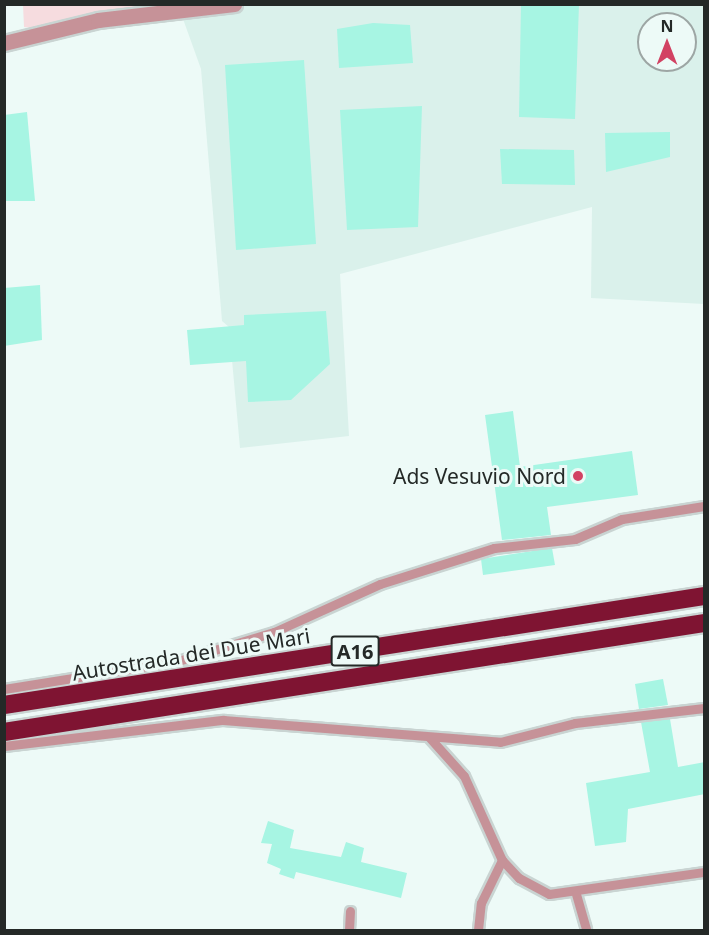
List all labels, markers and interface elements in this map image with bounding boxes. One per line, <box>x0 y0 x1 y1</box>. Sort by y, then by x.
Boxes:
north arrow <box>637 12 697 72</box>
text: N <box>660 15 674 37</box>
place label: Ads Vesuvio Nord <box>393 463 566 489</box>
marker: Ads Vesuvio Nord <box>571 469 585 483</box>
street label: Autostrada dei Due Mari <box>70 623 312 685</box>
road number: A16 <box>330 634 380 668</box>

